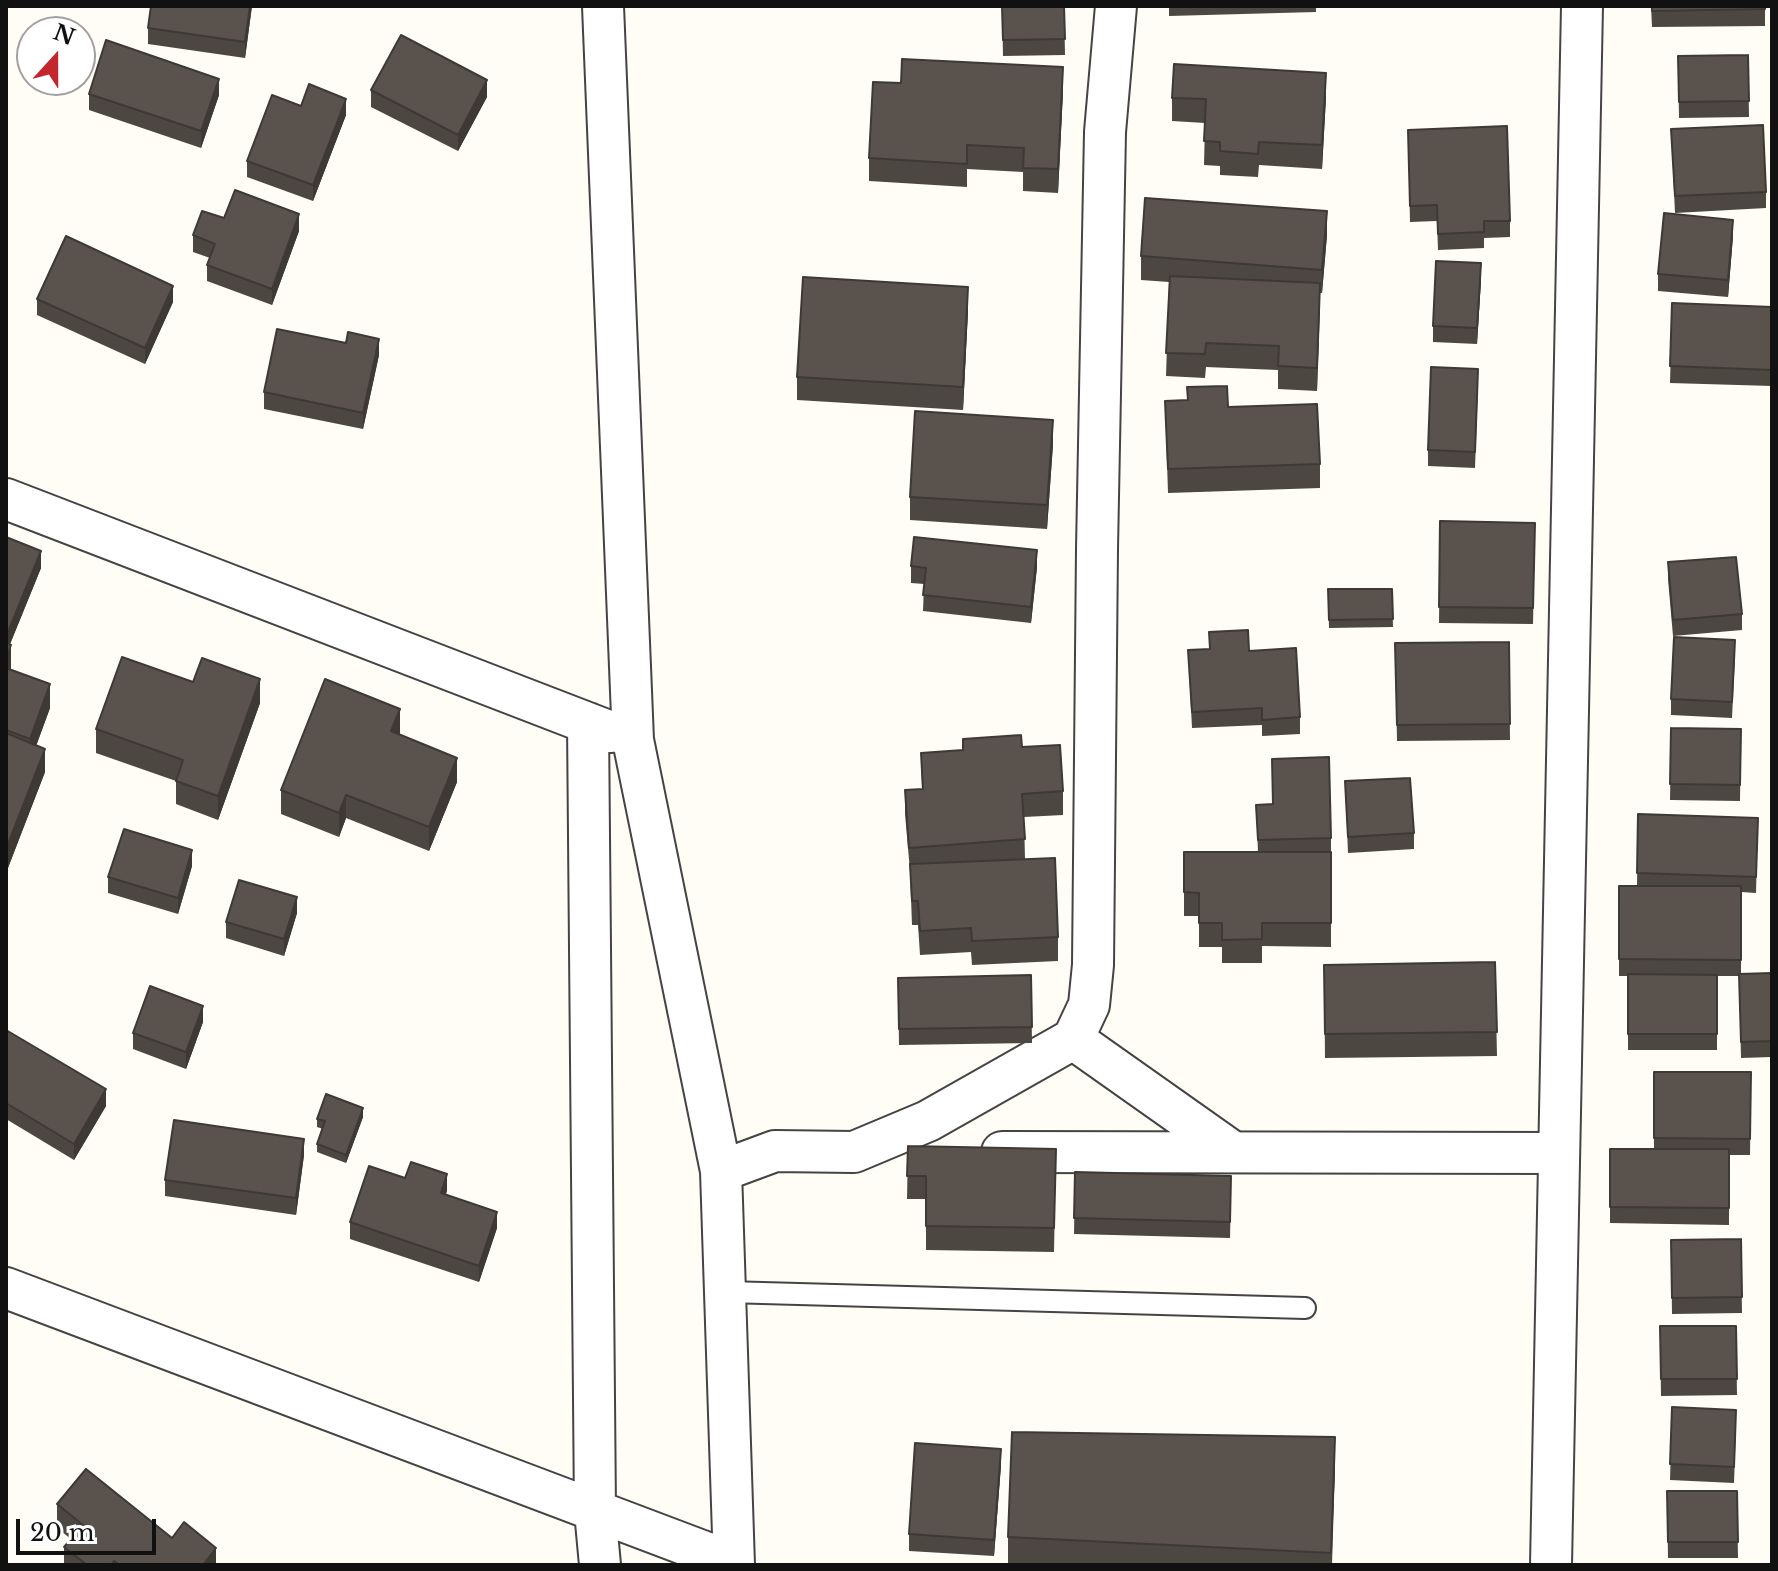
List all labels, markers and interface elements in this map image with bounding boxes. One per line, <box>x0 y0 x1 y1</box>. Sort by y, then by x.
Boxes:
north arrow <box>16 16 96 96</box>
text: N <box>50 19 79 51</box>
scale bar <box>20 1503 160 1553</box>
text: 20 m <box>30 1518 95 1547</box>

